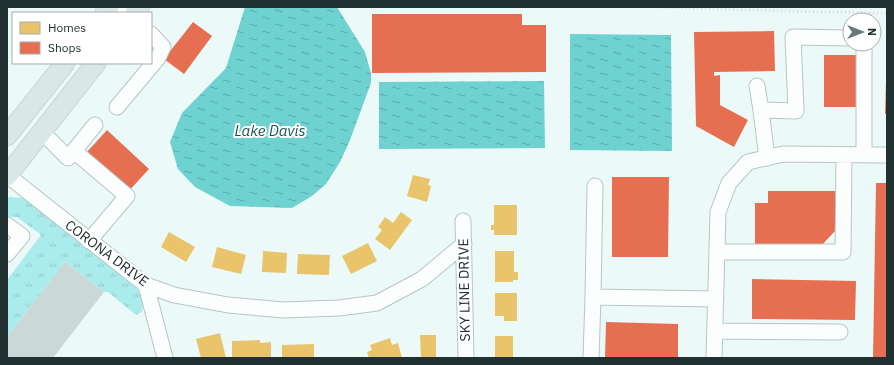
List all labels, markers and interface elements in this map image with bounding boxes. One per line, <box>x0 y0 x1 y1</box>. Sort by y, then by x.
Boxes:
legend <box>12 12 152 64</box>
north arrow <box>842 12 882 52</box>
text: Homes <box>48 20 86 35</box>
text: N <box>865 28 879 36</box>
text: Shops <box>48 40 81 55</box>
water label: Lake Davis <box>234 121 306 140</box>
street label: CORONA DRIVE <box>62 216 152 290</box>
street label: SKY LINE DRIVE <box>454 238 474 342</box>

